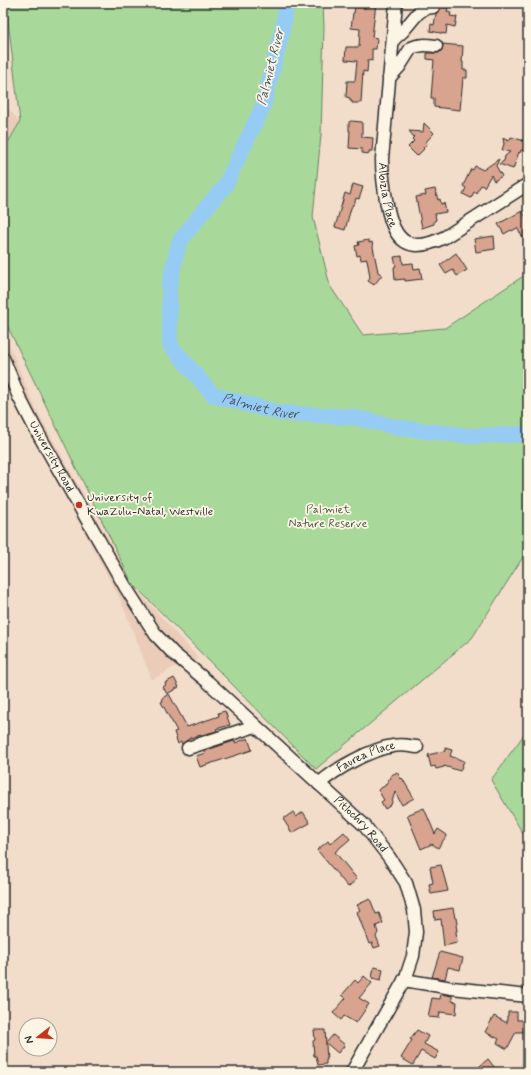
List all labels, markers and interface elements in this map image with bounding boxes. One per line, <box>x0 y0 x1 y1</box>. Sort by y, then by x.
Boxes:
water label: Palmiet River <box>253 26 289 107</box>
street label: Albizia Place <box>374 162 401 231</box>
water label: Palmiet River <box>220 389 301 423</box>
street label: University Road <box>25 418 78 495</box>
place label: University of KwaZulu-Natal, Westville <box>87 490 213 520</box>
marker: University of KwaZulu-Natal, Westville <box>74 500 84 510</box>
park label: Palmiet Nature Reserve <box>289 502 367 532</box>
street label: Faurea Place <box>334 738 397 776</box>
street label: Pitlochry Road <box>330 793 391 856</box>
north arrow <box>18 1017 58 1057</box>
text: N <box>22 1034 37 1045</box>

